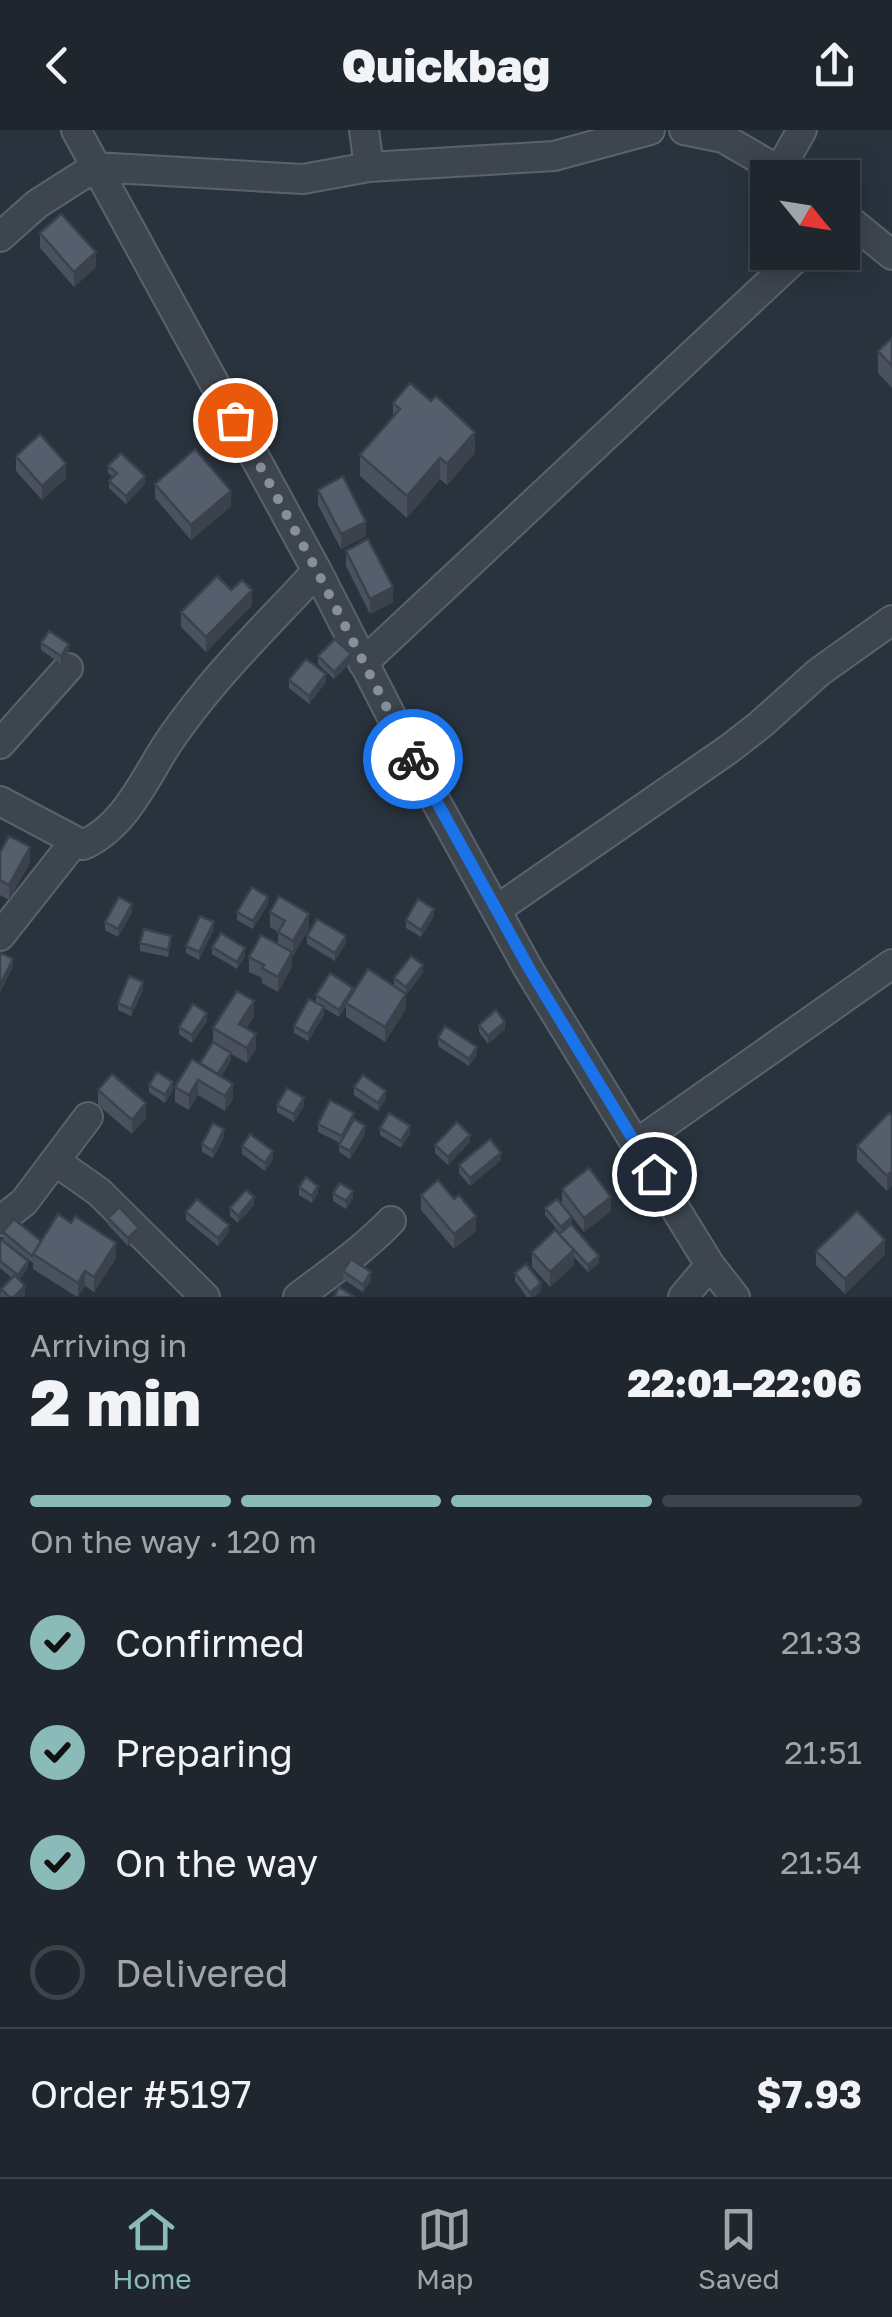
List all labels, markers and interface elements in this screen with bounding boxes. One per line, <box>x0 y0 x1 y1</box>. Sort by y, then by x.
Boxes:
icon: back <box>30 38 85 93</box>
text: Quickbag <box>342 38 550 92</box>
icon: share <box>807 38 862 93</box>
north arrow <box>750 160 860 270</box>
map controls <box>750 160 860 270</box>
pin <box>193 378 278 463</box>
icon: bag <box>208 393 263 448</box>
courier <box>363 709 463 809</box>
icon: bike <box>386 732 441 787</box>
pin <box>612 1132 697 1217</box>
icon: home <box>627 1147 682 1202</box>
text: Arriving in <box>30 1326 187 1364</box>
text: 22:01–22:06 <box>627 1360 862 1405</box>
text: 2 min <box>30 1362 201 1440</box>
text: On the way · 120 m <box>30 1522 317 1560</box>
icon: check <box>30 1615 85 1670</box>
text: Confirmed <box>115 1620 305 1665</box>
text: 21:33 <box>781 1623 862 1661</box>
icon: check <box>30 1725 85 1780</box>
text: Preparing <box>115 1730 293 1775</box>
text: 21:51 <box>784 1733 862 1771</box>
icon: check <box>30 1835 85 1890</box>
text: On the way <box>115 1840 318 1885</box>
text: 21:54 <box>780 1843 862 1881</box>
text: Delivered <box>115 1950 288 1995</box>
text: Order #5197 <box>30 2071 252 2116</box>
text: $7.93 <box>756 2071 862 2116</box>
tab: Home <box>112 2202 191 2295</box>
tab: Map <box>416 2202 473 2295</box>
tab: Saved <box>698 2202 780 2295</box>

